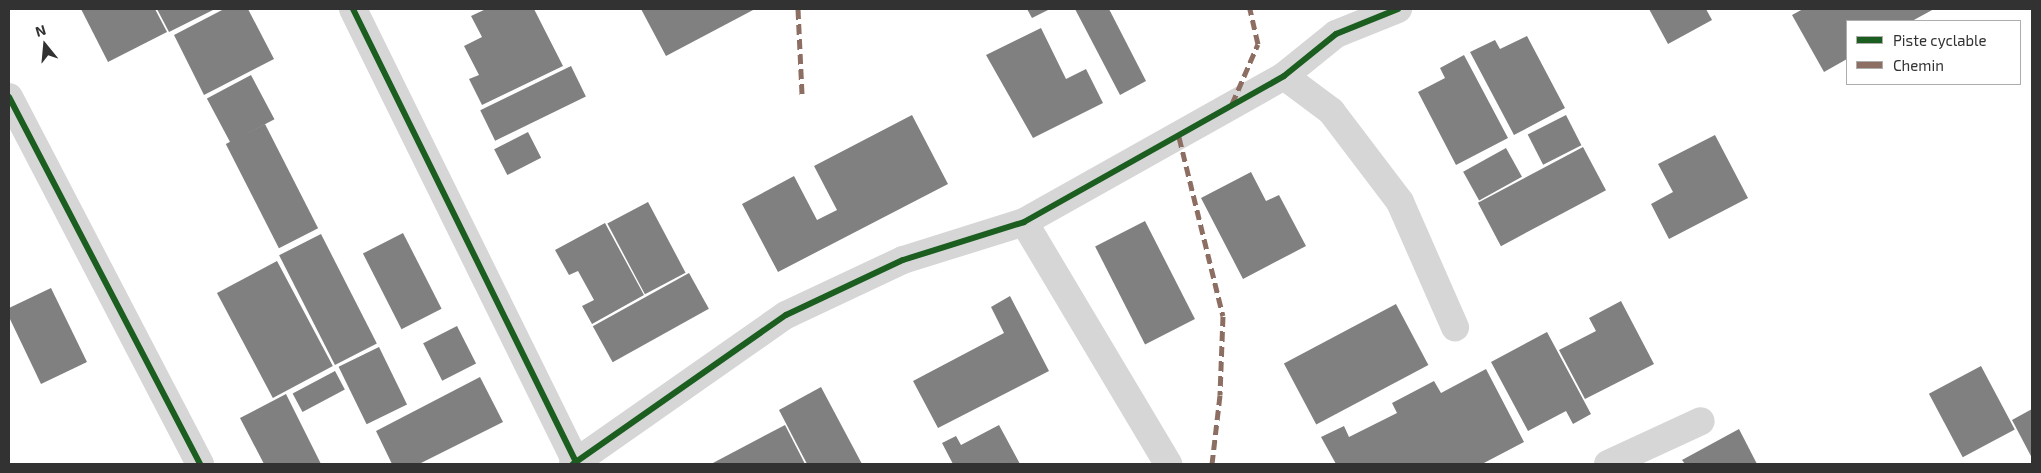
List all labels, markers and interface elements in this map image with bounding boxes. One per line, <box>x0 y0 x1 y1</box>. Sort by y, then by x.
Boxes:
north arrow <box>20 20 70 70</box>
legend <box>1846 20 2021 85</box>
text: N <box>33 21 48 40</box>
text: Piste cyclable <box>1893 31 1987 49</box>
text: Chemin <box>1893 56 1944 74</box>

